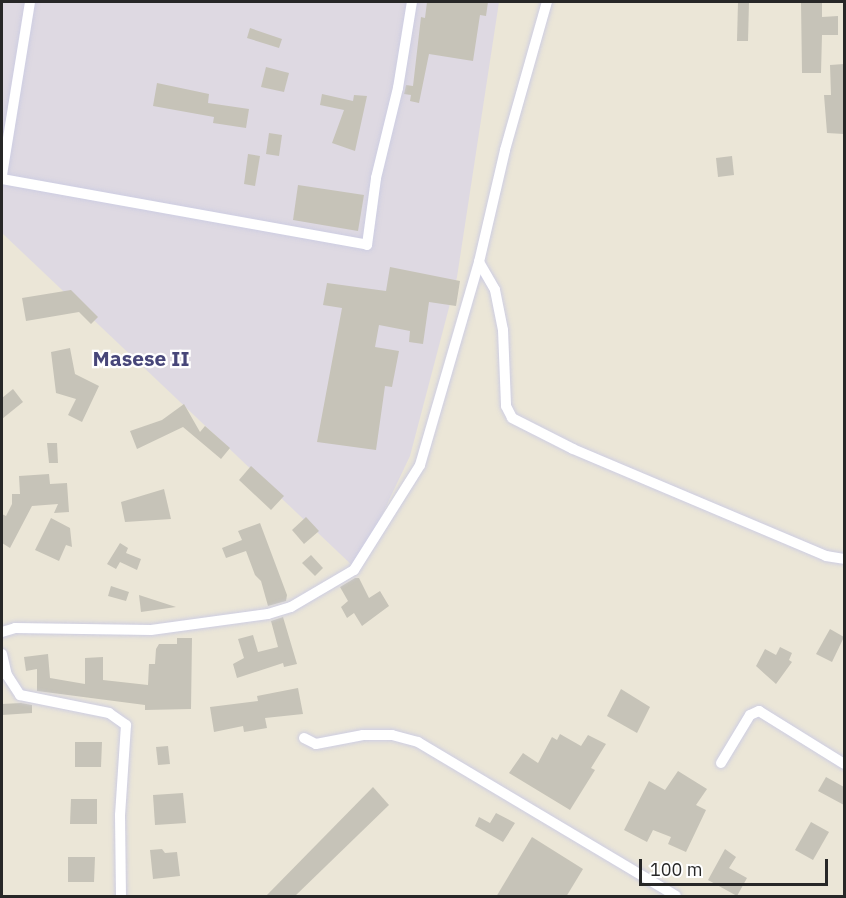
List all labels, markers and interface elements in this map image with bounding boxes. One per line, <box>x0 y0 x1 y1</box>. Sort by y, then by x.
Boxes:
district label: Masese II <box>92 345 190 371</box>
scale bar <box>642 847 831 885</box>
text: 100 m <box>650 858 702 881</box>

